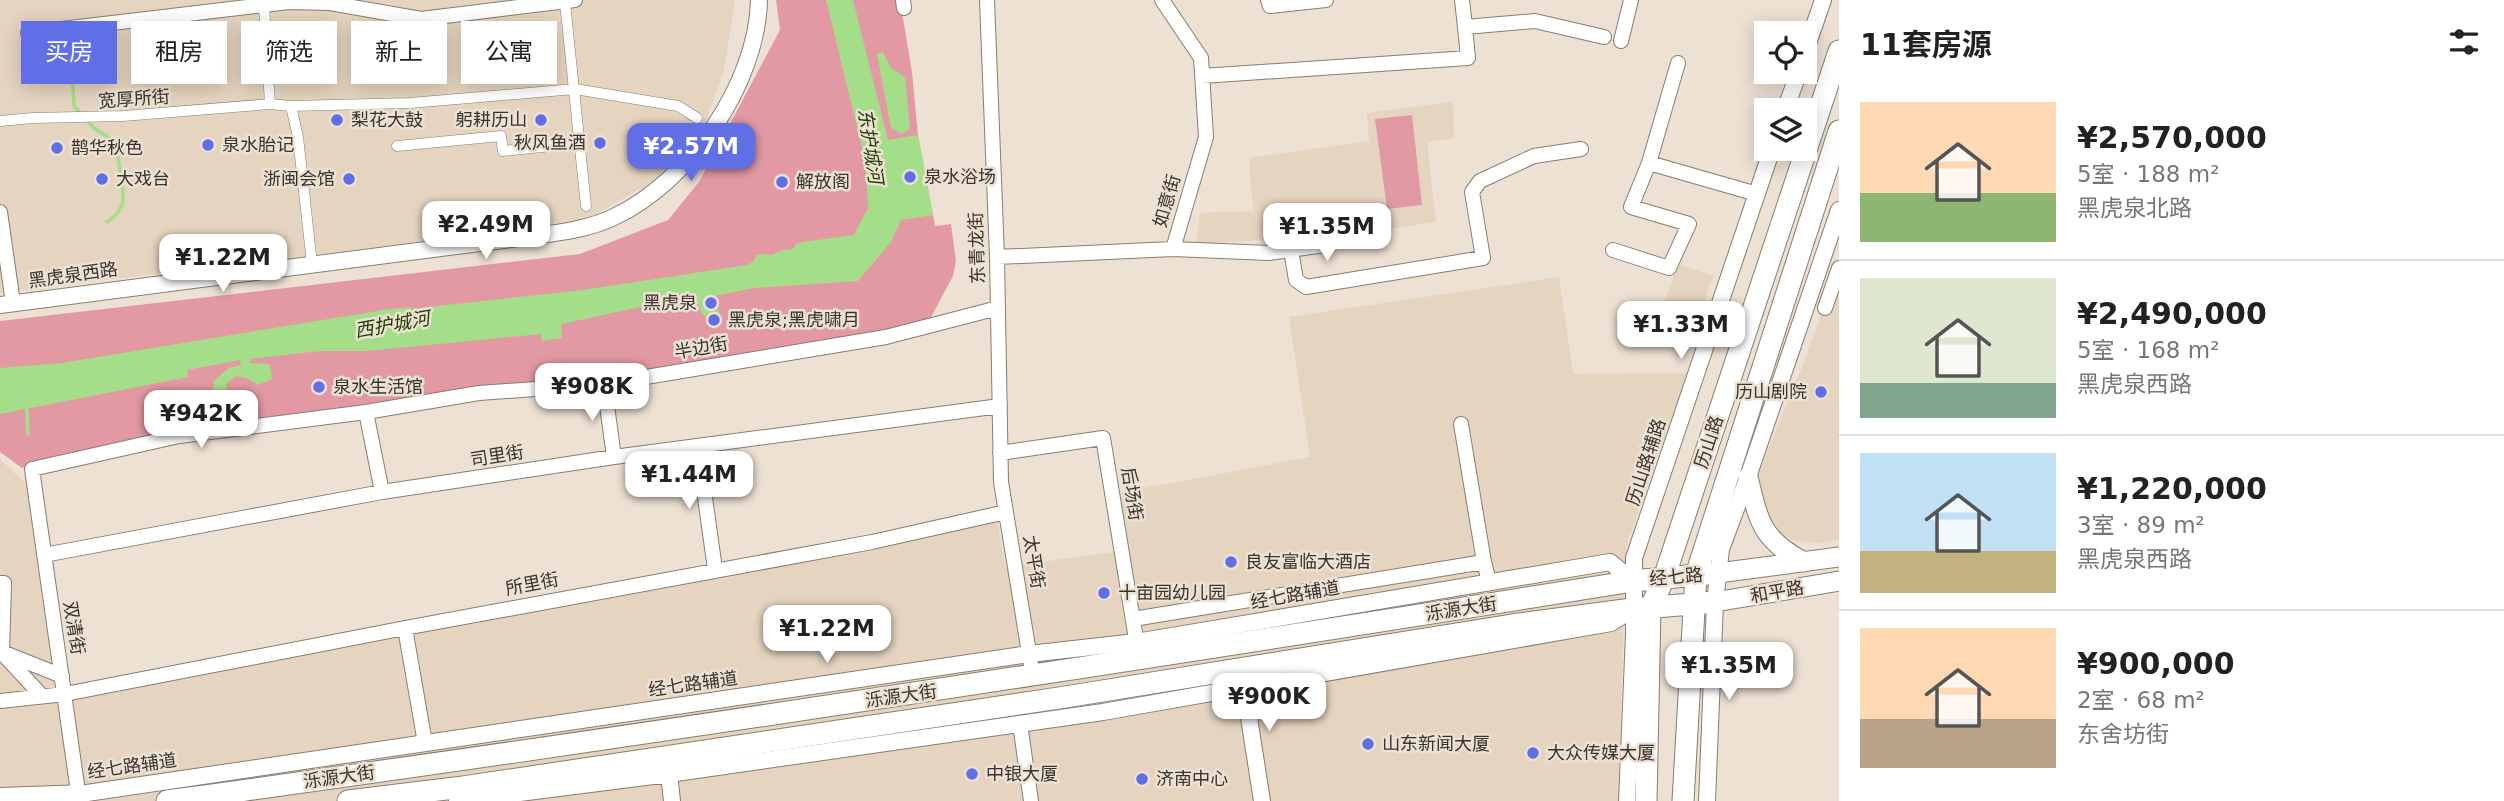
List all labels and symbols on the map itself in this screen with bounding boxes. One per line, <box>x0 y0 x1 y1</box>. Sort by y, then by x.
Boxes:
street label: 宽厚所街 <box>97 86 171 111</box>
water label: 东护城河 <box>854 107 888 189</box>
place label: 梨花大鼓 <box>351 109 423 130</box>
place label: 躬耕历山 <box>455 109 527 130</box>
marker: 梨花大鼓 <box>329 112 345 128</box>
marker: 躬耕历山 <box>533 112 549 128</box>
pin: ¥2.57M <box>634 124 748 183</box>
place label: 秋风鱼酒 <box>514 132 586 153</box>
place label: 泉水胎记 <box>222 134 294 155</box>
marker: 秋风鱼酒 <box>592 135 608 151</box>
place label: 鹊华秋色 <box>71 137 143 158</box>
marker: 泉水胎记 <box>200 137 216 153</box>
marker: 鹊华秋色 <box>49 140 65 156</box>
place label: 泉水浴场 <box>924 166 996 187</box>
place label: 大戏台 <box>116 168 170 189</box>
place label: 浙闽会馆 <box>263 168 335 189</box>
marker: 泉水浴场 <box>902 169 918 185</box>
marker: 大戏台 <box>94 171 110 187</box>
marker: 浙闽会馆 <box>341 171 357 187</box>
place label: 解放阁 <box>796 171 850 192</box>
street label: 如意街 <box>1149 172 1184 230</box>
marker: 解放阁 <box>774 174 790 190</box>
pin: ¥2.49M <box>429 202 543 261</box>
pin: ¥1.35M <box>1270 204 1384 263</box>
street label: 东青龙街 <box>965 212 988 284</box>
pin: ¥1.22M <box>166 234 280 294</box>
street label: 黑虎泉西路 <box>27 258 119 291</box>
place label: 黑虎泉 <box>643 292 697 313</box>
marker: 黑虎泉 <box>703 295 719 311</box>
pin: ¥1.33M <box>1624 302 1738 361</box>
water label: 西护城河 <box>353 306 435 341</box>
place label: 黑虎泉;黑虎啸月 <box>728 309 860 330</box>
marker: 黑虎泉;黑虎啸月 <box>706 312 722 328</box>
street label: 半边街 <box>673 332 729 363</box>
pin: ¥908K <box>543 364 641 423</box>
place label: 泉水生活馆 <box>333 376 423 397</box>
marker: 泉水生活馆 <box>311 379 327 395</box>
place label: 历山剧院 <box>1735 381 1807 402</box>
marker: 历山剧院 <box>1813 384 1829 400</box>
pin: ¥942K <box>152 391 250 450</box>
street label: 历山路 <box>1690 413 1727 471</box>
street label: 历山路辅路 <box>1622 416 1669 508</box>
street label: 司里街 <box>469 441 525 470</box>
pin: ¥1.44M <box>632 452 746 511</box>
street label: 后场街 <box>1118 466 1147 522</box>
street label: 太平街 <box>1020 534 1049 590</box>
place label: 良友富临大酒店 <box>1245 551 1371 572</box>
marker: 良友富临大酒店 <box>1223 554 1239 570</box>
street label: 经七路 <box>1648 564 1704 589</box>
street label: 所里街 <box>503 568 560 599</box>
street label: 经七路辅道 <box>1249 576 1341 613</box>
street label: 和平路 <box>1749 576 1805 607</box>
place label: 十亩园幼儿园 <box>1118 582 1226 603</box>
marker: 十亩园幼儿园 <box>1096 585 1112 601</box>
street label: 泺源大街 <box>1424 593 1498 625</box>
street label: 双清街 <box>60 600 89 656</box>
pin: ¥1.22M <box>770 606 884 665</box>
pin: ¥1.35M <box>1672 642 1786 702</box>
street label: 经七路辅道 <box>647 667 739 700</box>
pin: ¥900K <box>1220 674 1318 733</box>
street label: 泺源大街 <box>864 680 938 711</box>
place label: 山东新闻大厦 <box>1382 733 1490 754</box>
marker: 山东新闻大厦 <box>1360 736 1376 752</box>
place label: 大众传媒大厦 <box>1547 742 1655 763</box>
marker: 大众传媒大厦 <box>1525 745 1541 761</box>
street label: 经七路辅道 <box>86 749 178 782</box>
street label: 泺源大街 <box>302 761 376 792</box>
place label: 中银大厦 <box>986 763 1058 784</box>
marker: 中银大厦 <box>964 766 980 782</box>
place label: 济南中心 <box>1156 768 1228 789</box>
marker: 济南中心 <box>1134 771 1150 787</box>

